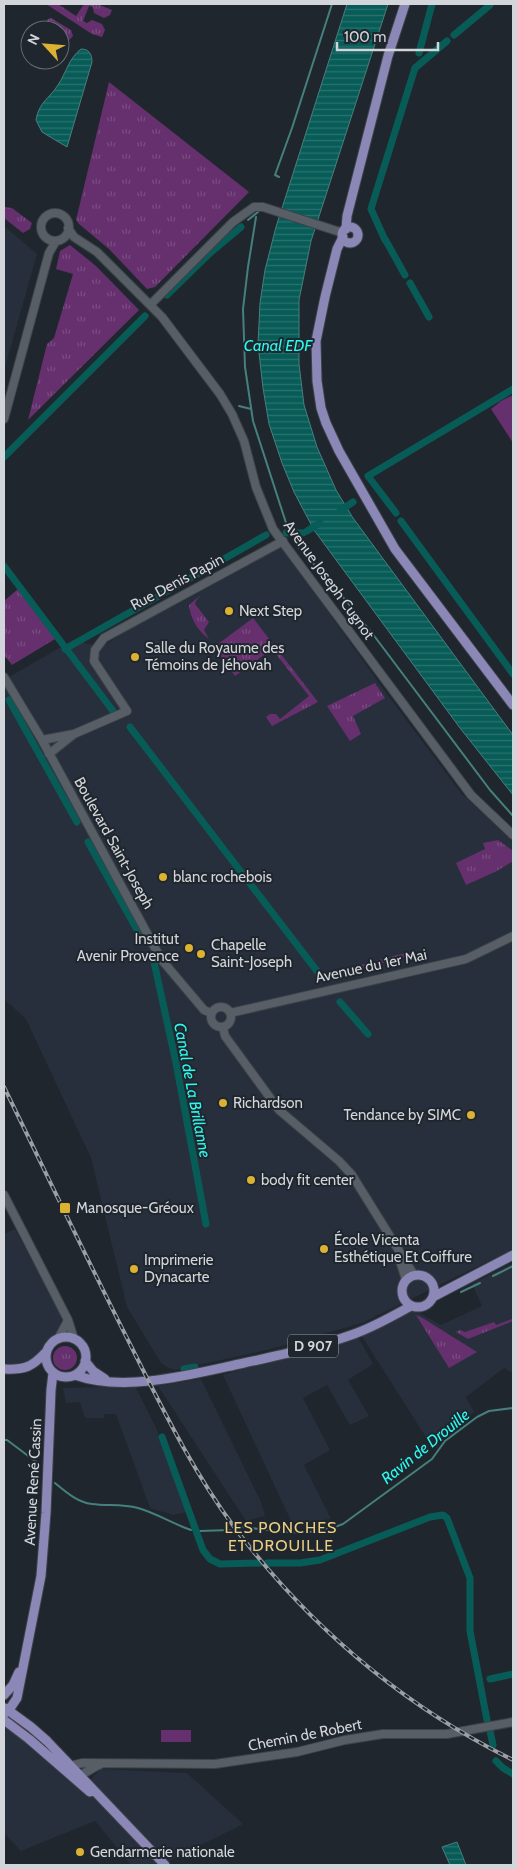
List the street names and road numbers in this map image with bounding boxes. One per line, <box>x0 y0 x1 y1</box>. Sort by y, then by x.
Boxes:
street label: Avenue Joseph Cugnot <box>280 517 378 643</box>
street label: Rue Denis Papin <box>127 550 227 614</box>
street label: Boulevard Saint-Joseph <box>70 774 158 912</box>
street label: Avenue du 1er Mai <box>314 945 428 987</box>
road number: D 907 <box>288 1334 338 1358</box>
street label: Avenue René Cassin <box>21 1418 45 1546</box>
street label: Chemin de Robert <box>247 1715 363 1755</box>

